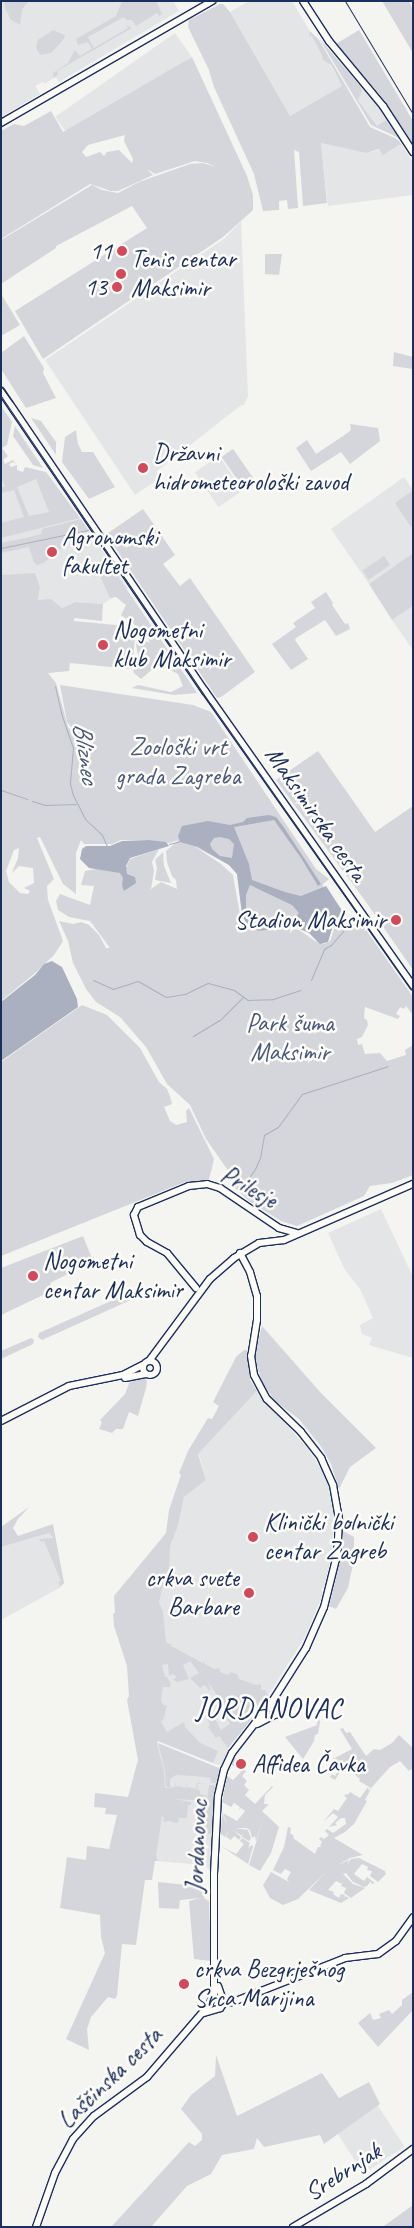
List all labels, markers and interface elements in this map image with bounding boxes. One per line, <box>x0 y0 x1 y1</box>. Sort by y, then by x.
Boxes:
place label: 11 <box>90 236 112 266</box>
marker: 11 <box>116 245 128 257</box>
place label: Tenis centar Maksimir <box>131 245 234 304</box>
marker: Tenis centar Maksimir <box>115 268 127 280</box>
place label: 13 <box>85 272 107 302</box>
marker: 13 <box>111 281 123 293</box>
place label: Državni hidrometeorološki zavod <box>153 439 349 498</box>
marker: Državni hidrometeorološki zavod <box>137 462 149 474</box>
place label: Agronomski fakultet <box>62 523 158 582</box>
marker: Agronomski fakultet <box>46 546 58 558</box>
place label: Nogometni klub Maksimir <box>113 616 231 675</box>
marker: Nogometni klub Maksimir <box>97 639 109 651</box>
water label: Bliznec <box>66 721 106 785</box>
park label: Zoološki vrt grada Zagreba <box>115 733 241 792</box>
street label: Maksimirska cesta <box>259 741 373 887</box>
place label: Stadion Maksimir <box>235 905 386 935</box>
marker: Stadion Maksimir <box>390 914 402 926</box>
park label: Park šuma Maksimir <box>246 1009 334 1068</box>
street label: Prilesje <box>216 1159 282 1215</box>
place label: Nogometni centar Maksimir <box>43 1247 184 1306</box>
marker: Nogometni centar Maksimir <box>27 1270 39 1282</box>
place label: Klinički bolnički centar Zagreb <box>264 1508 393 1567</box>
marker: Klinički bolnički centar Zagreb <box>246 1530 260 1544</box>
place label: crkva svete Barbare <box>146 1564 239 1623</box>
marker: crkva svete Barbare <box>243 1587 255 1599</box>
district label: JORDANOVAC <box>195 1691 343 1725</box>
place label: Affidea Čavka <box>252 1749 365 1779</box>
marker: Affidea Čavka <box>234 1757 248 1771</box>
street label: Jordanovac <box>180 1799 214 1893</box>
place label: crkva Bezgrješnog Srca Marijina <box>194 1955 344 2014</box>
marker: crkva Bezgrješnog Srca Marijina <box>178 1978 190 1990</box>
street label: Laščinska cesta <box>52 2021 168 2135</box>
street label: Srebrnjak <box>299 2136 387 2208</box>

